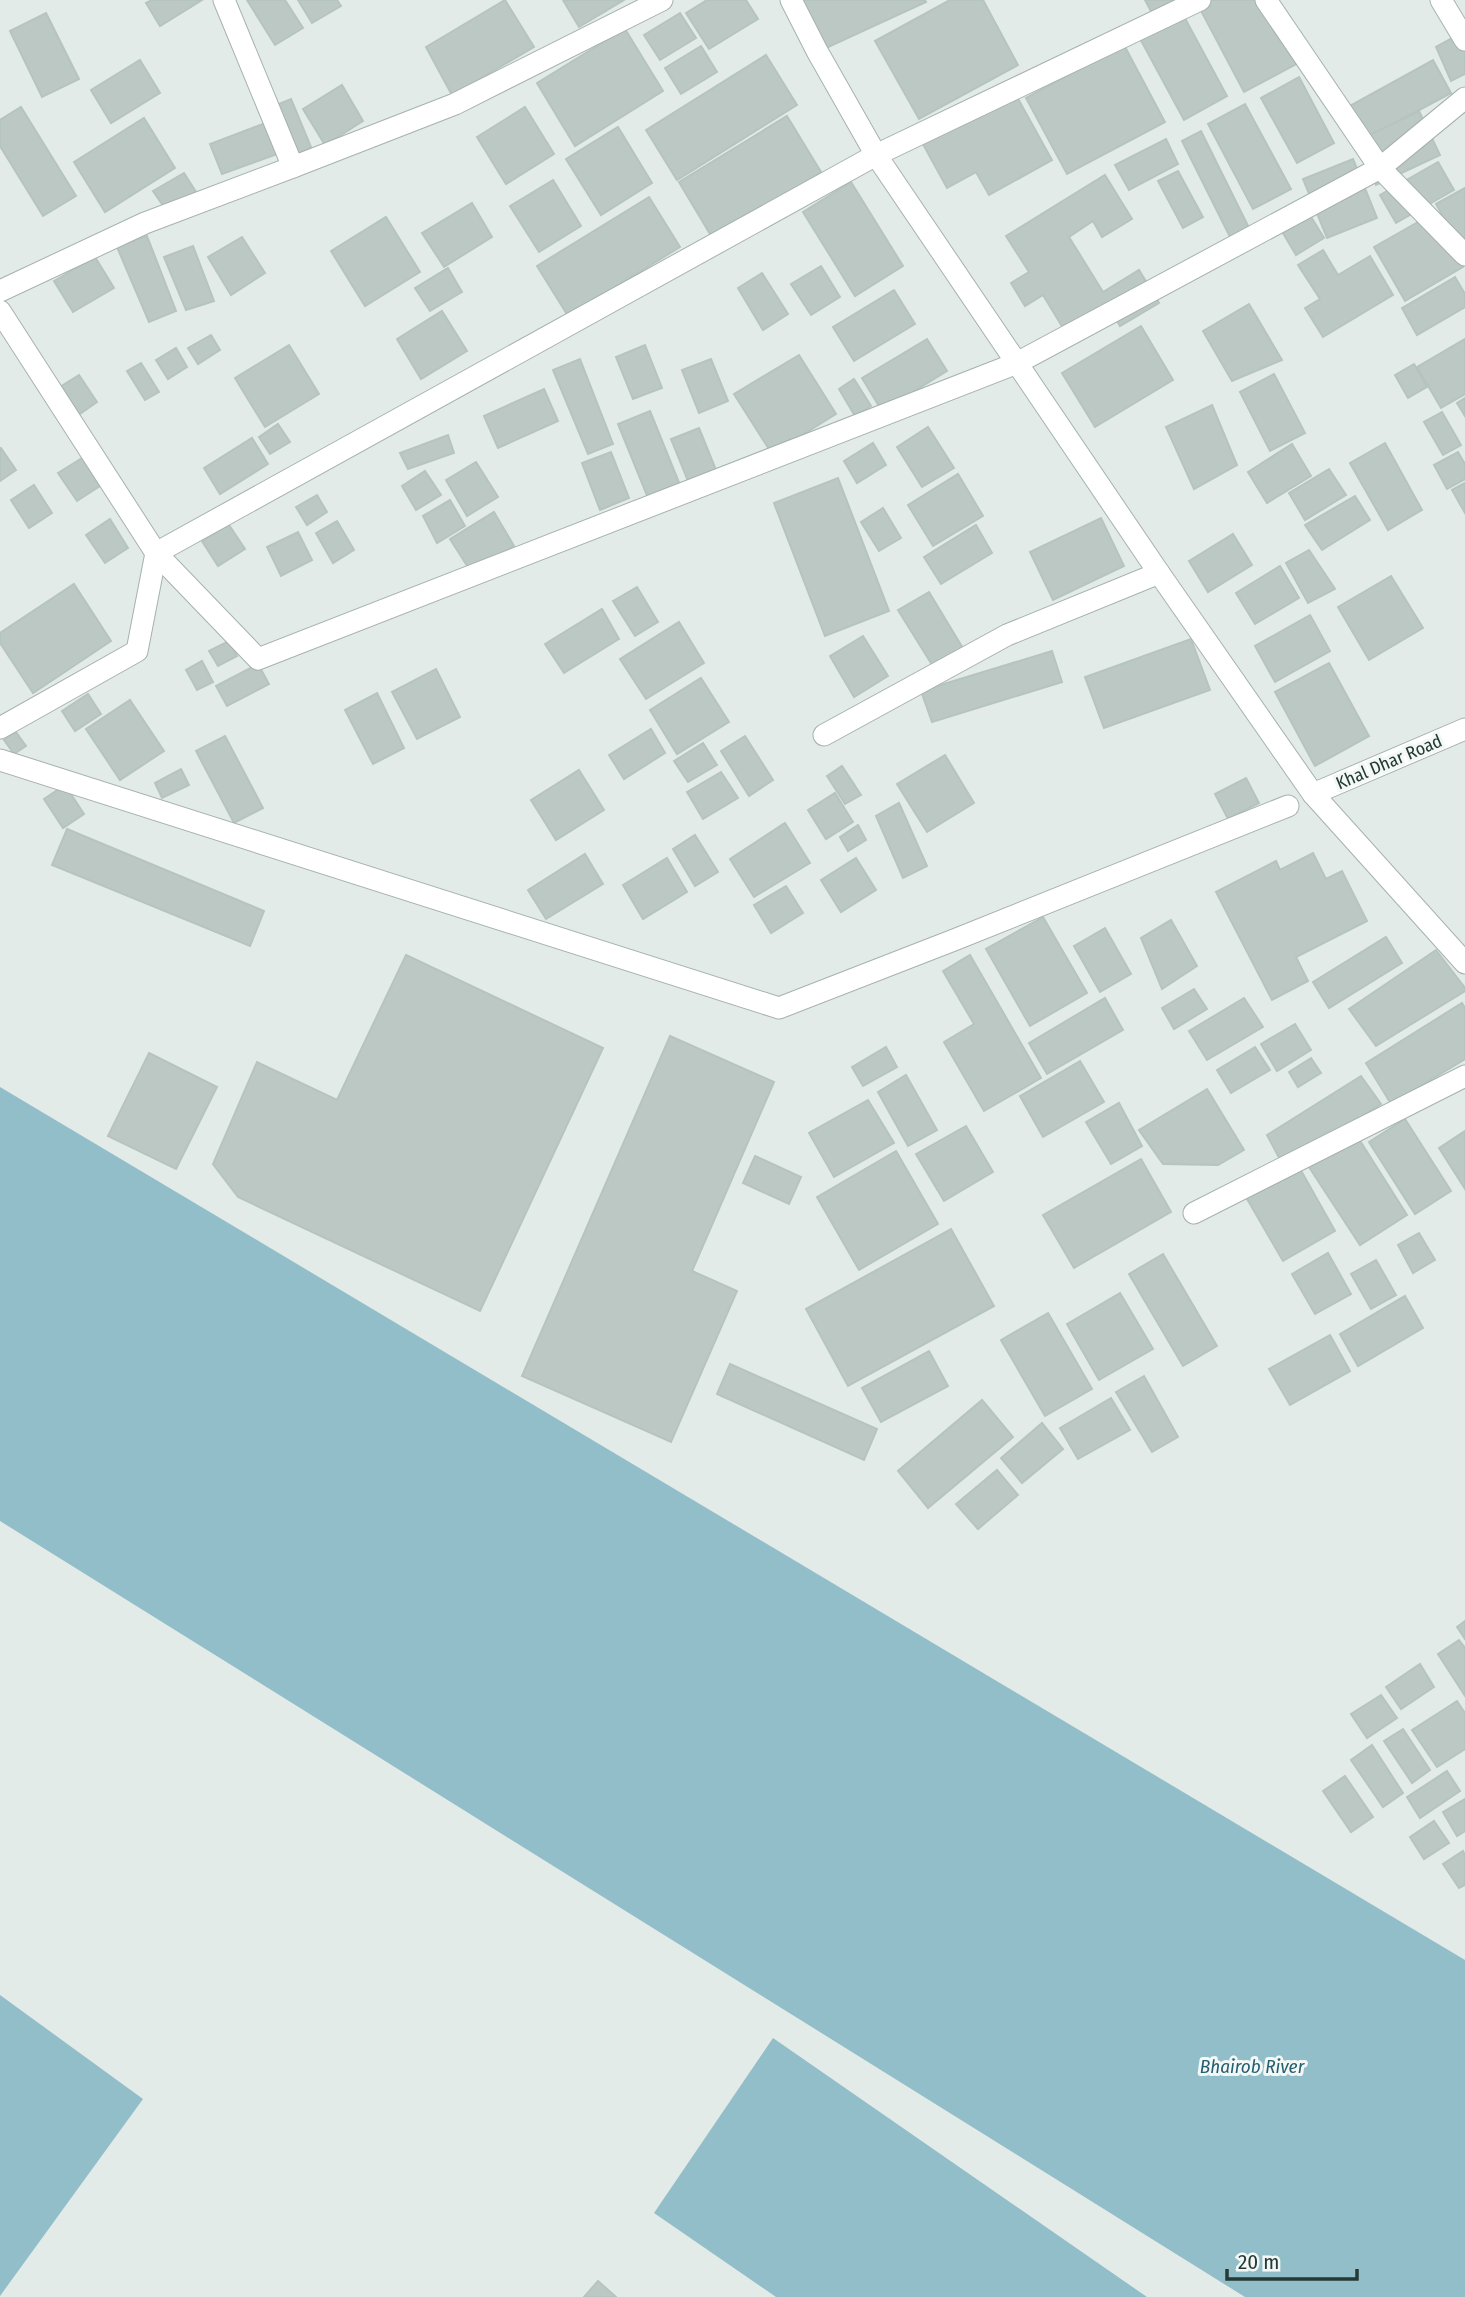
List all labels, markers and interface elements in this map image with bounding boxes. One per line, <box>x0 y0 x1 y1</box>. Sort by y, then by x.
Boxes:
street label: Khal Dhar Road <box>1333 730 1445 794</box>
water label: Bhairob River <box>1200 2055 1306 2078</box>
scale bar <box>1227 2238 1356 2282</box>
text: 20 m <box>1238 2249 1279 2275</box>

